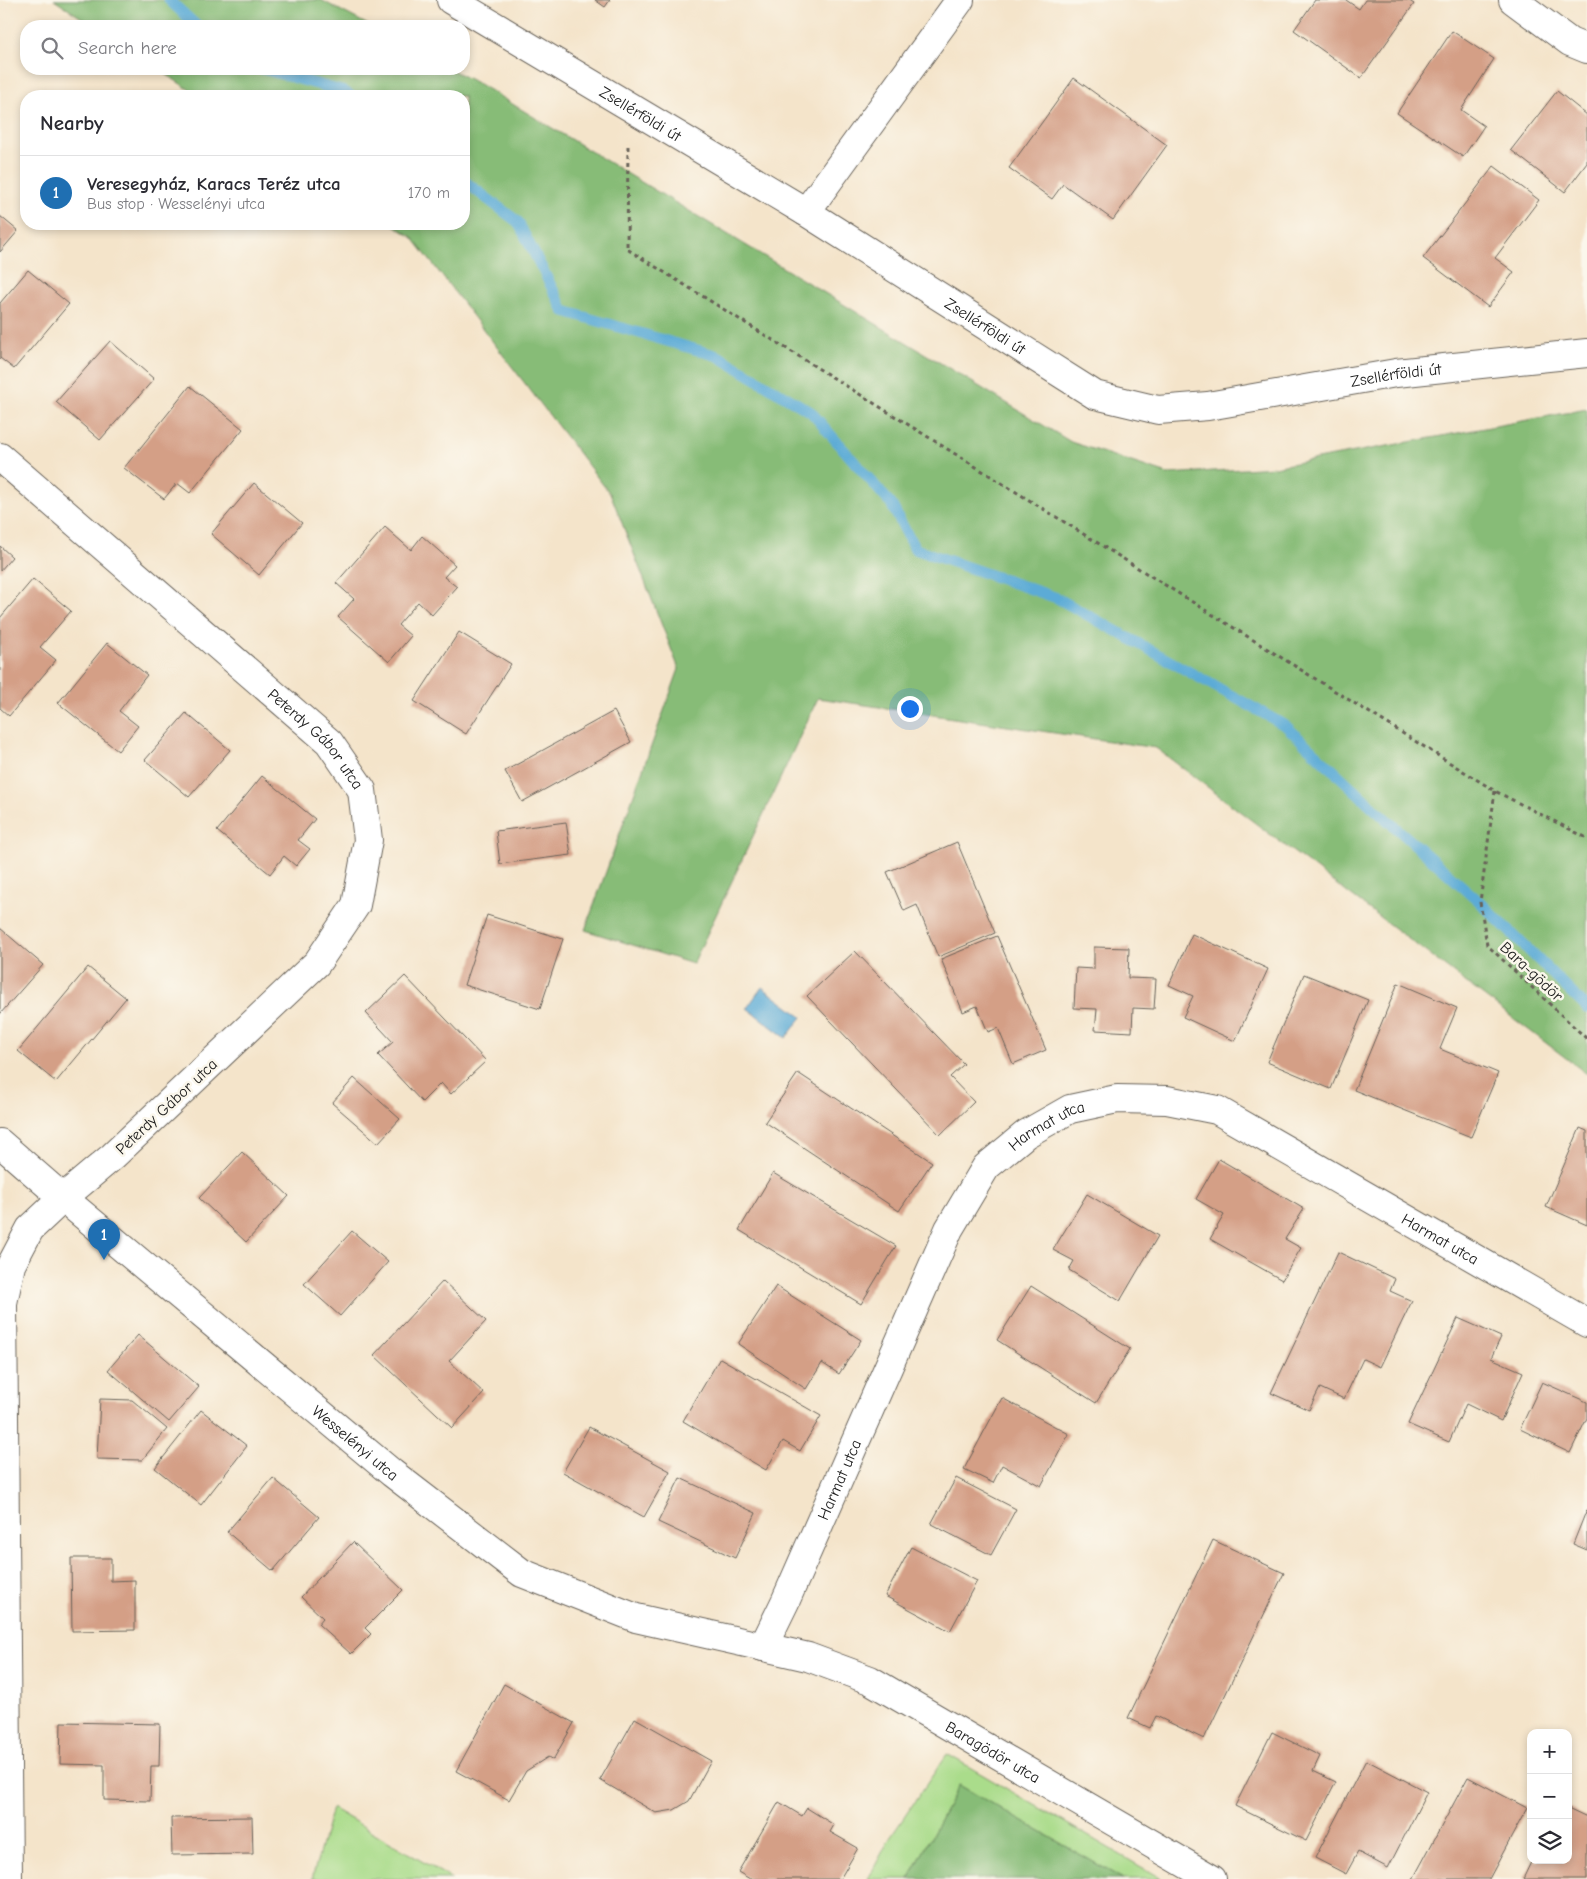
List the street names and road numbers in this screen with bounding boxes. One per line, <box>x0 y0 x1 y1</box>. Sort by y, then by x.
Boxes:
street label: Zsellérföldi út <box>596 83 685 146</box>
street label: Zsellérföldi út <box>941 294 1029 359</box>
street label: Zsellérföldi út <box>1349 360 1443 391</box>
street label: Peterdy Gábor utca <box>264 685 367 793</box>
street label: Bara-gödör <box>1496 938 1567 1006</box>
street label: Peterdy Gábor utca <box>112 1055 221 1158</box>
street label: Harmat utca <box>1005 1098 1087 1155</box>
street label: Harmat utca <box>1398 1210 1482 1269</box>
street label: Wesselényi utca <box>308 1402 402 1485</box>
street label: Harmat utca <box>814 1437 865 1523</box>
street label: Baragödör utca <box>942 1718 1043 1787</box>

